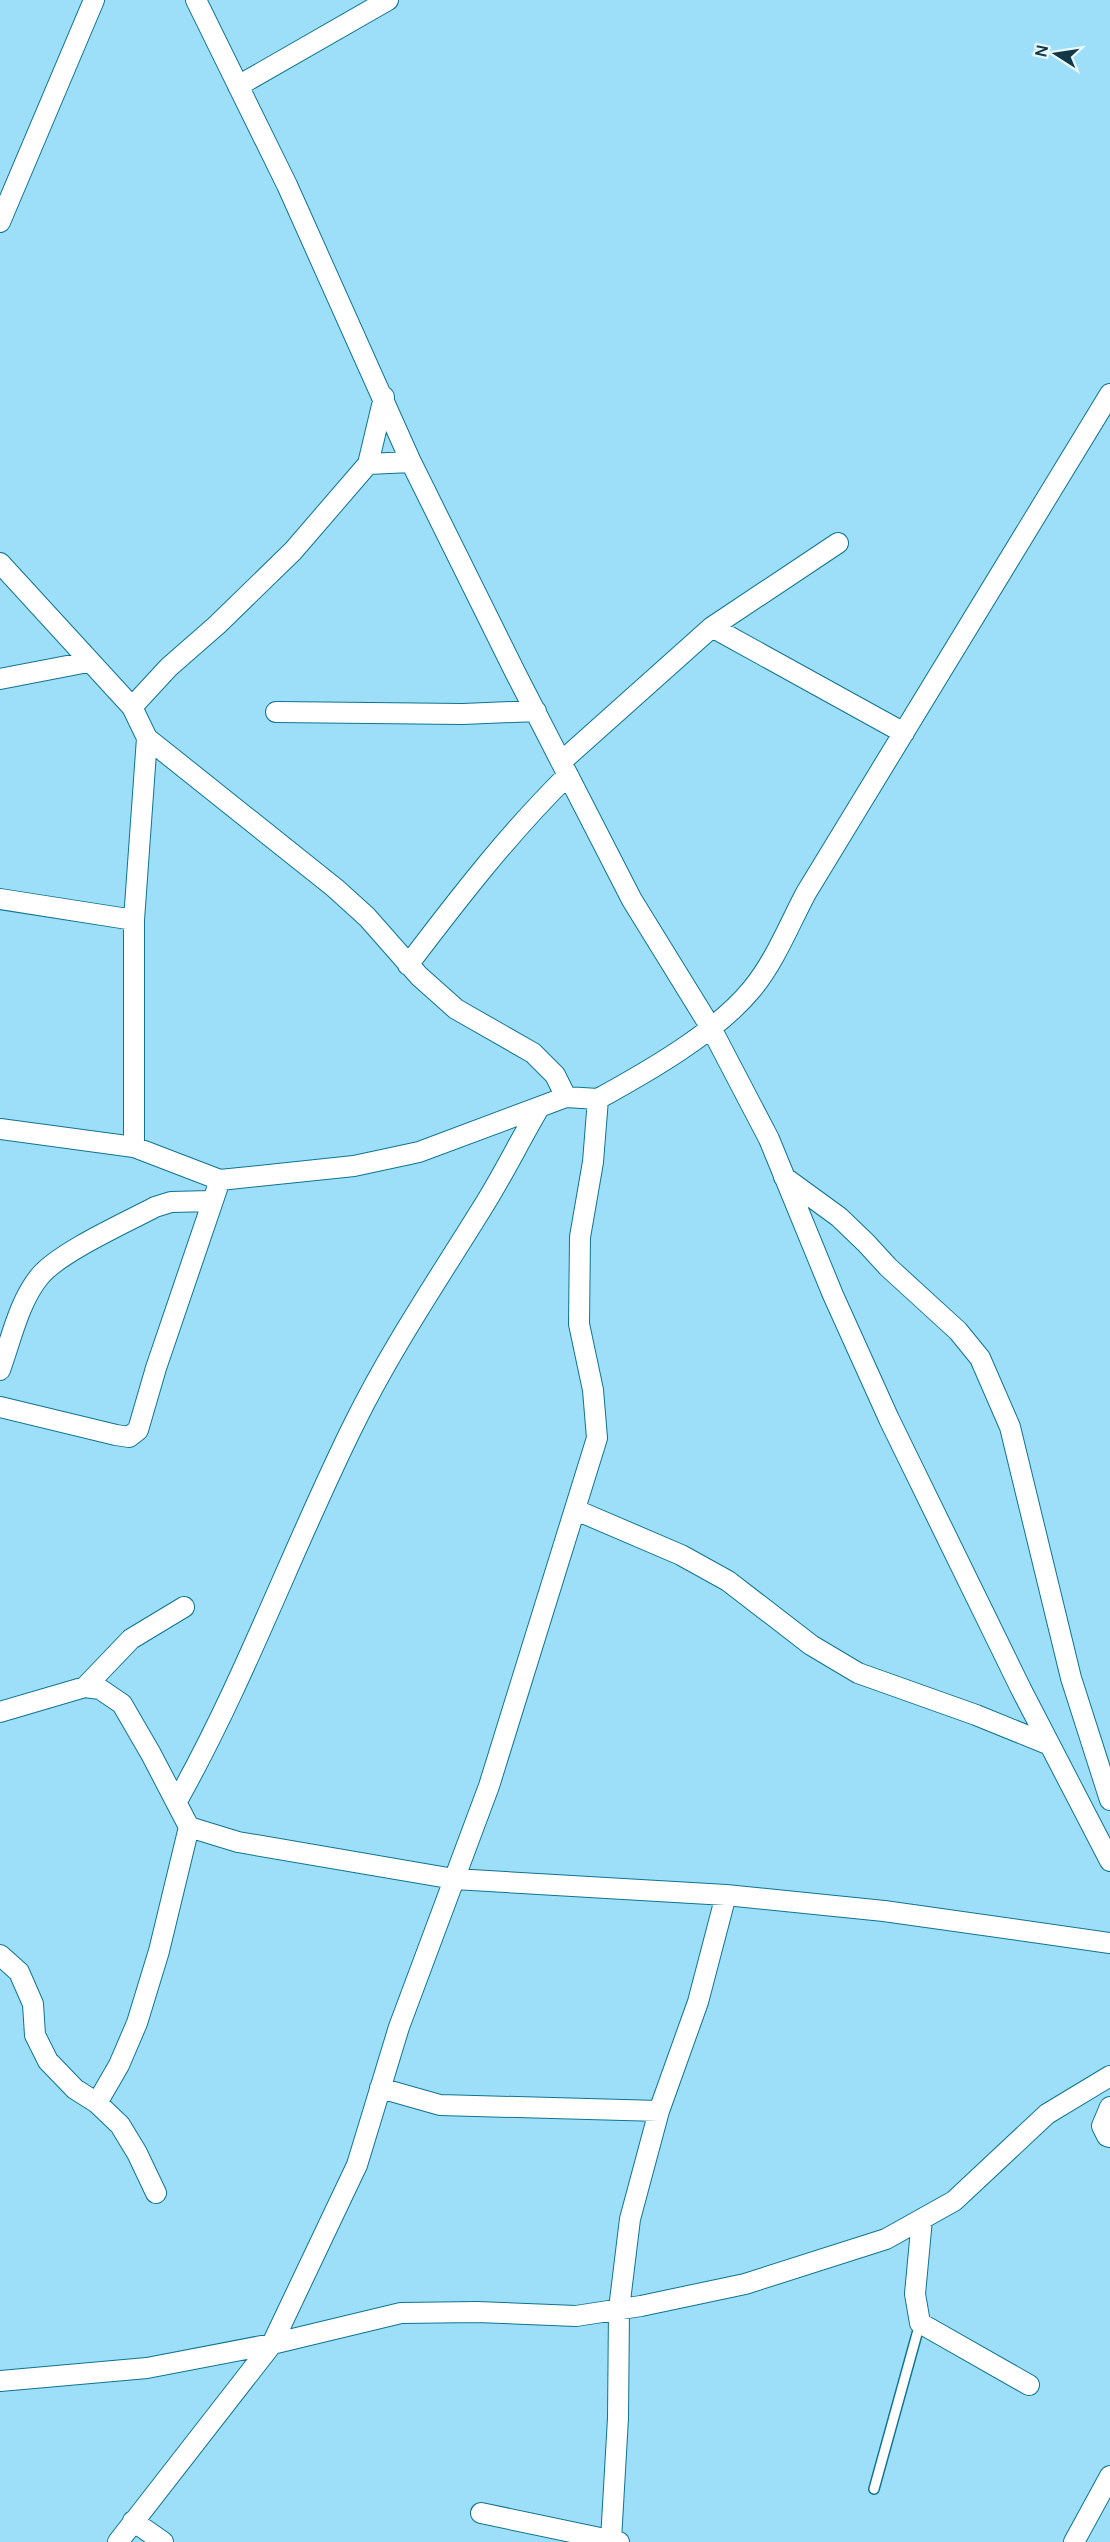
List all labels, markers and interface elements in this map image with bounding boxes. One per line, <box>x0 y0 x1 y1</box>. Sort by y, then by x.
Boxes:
north arrow <box>1026 24 1086 84</box>
text: N <box>1029 43 1053 59</box>

